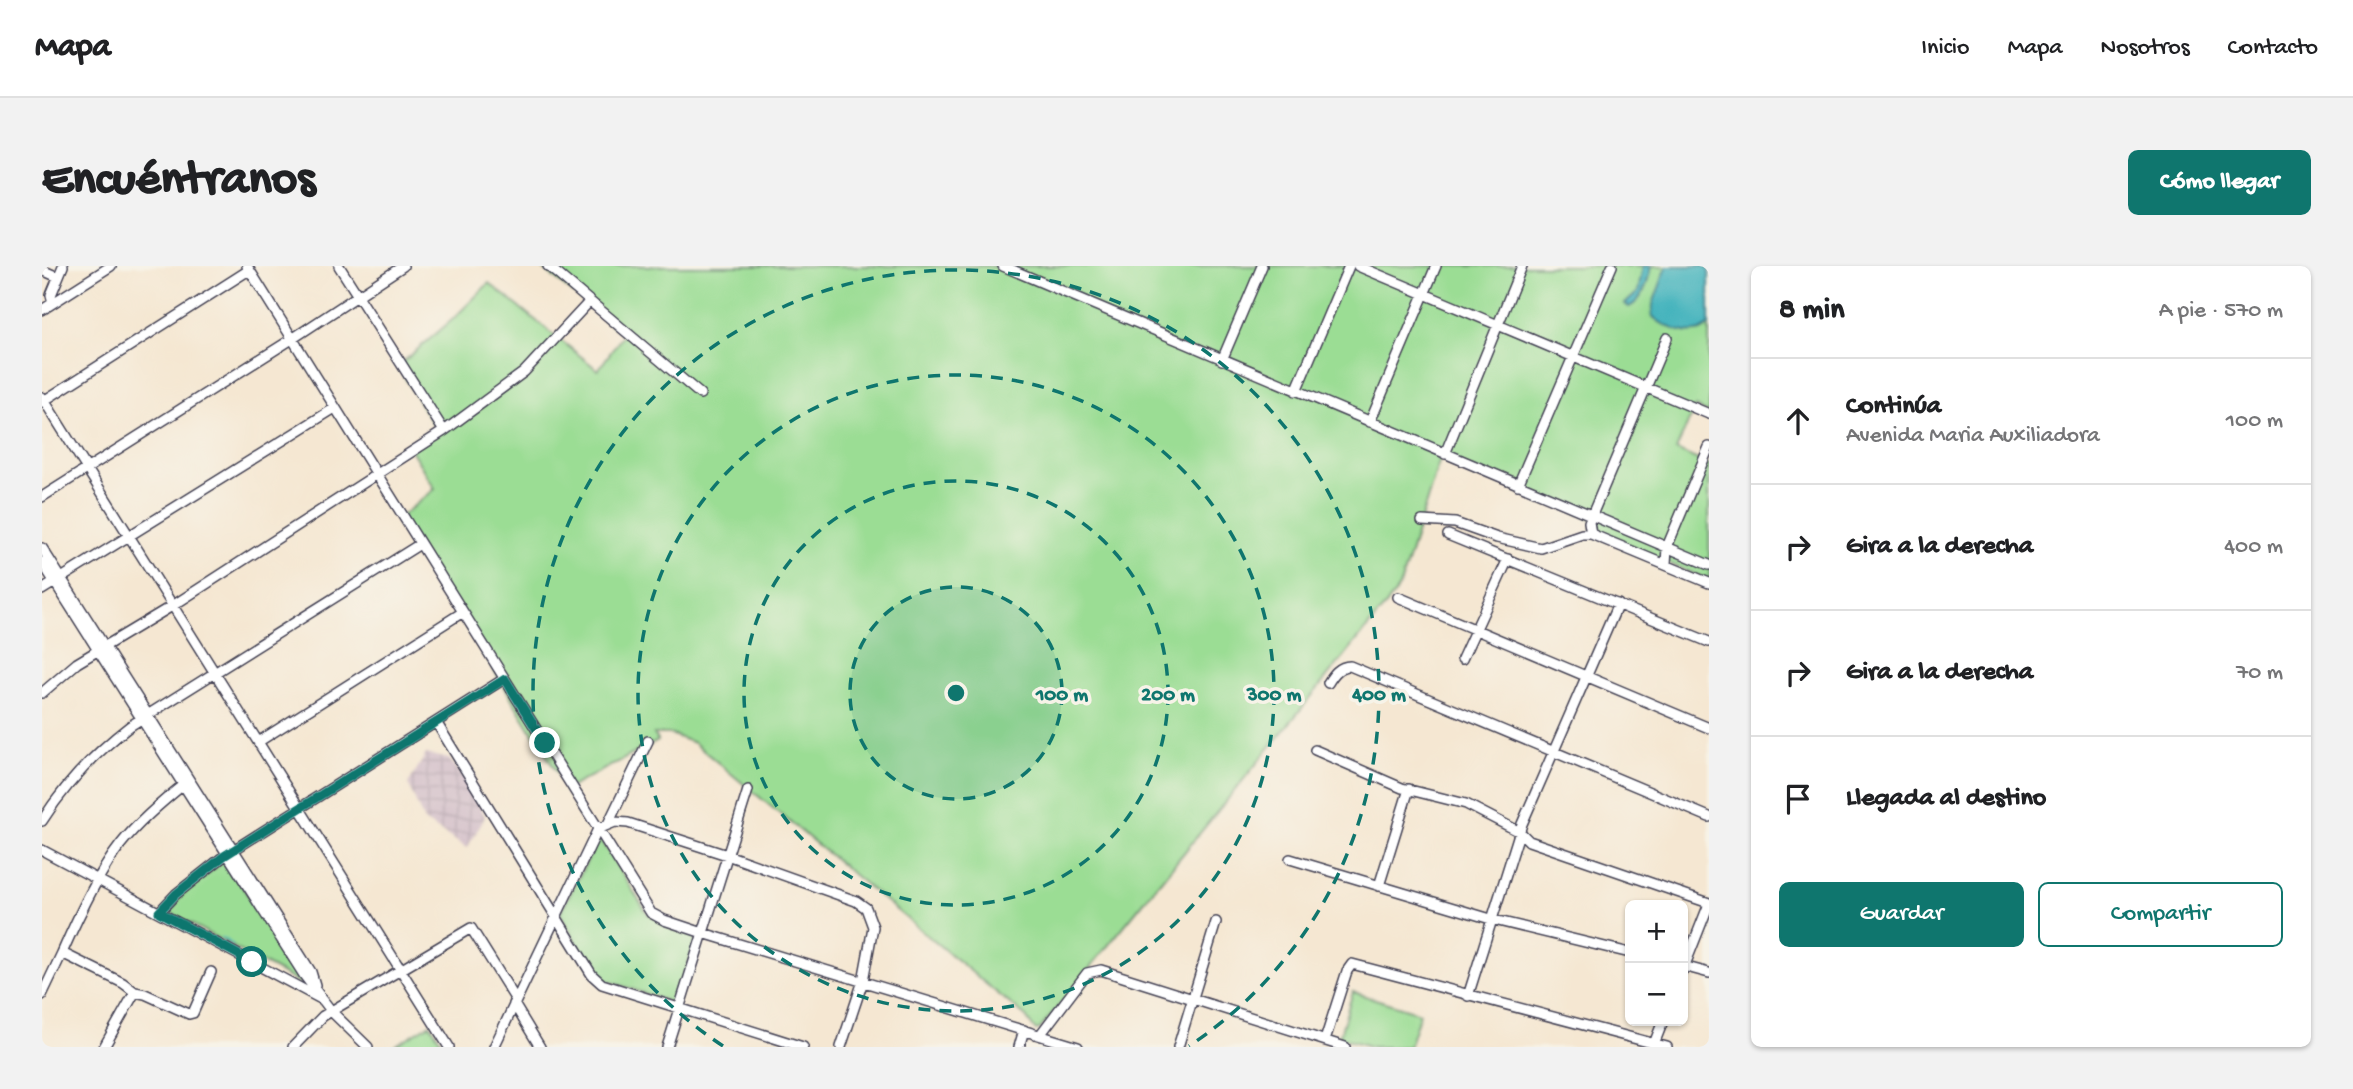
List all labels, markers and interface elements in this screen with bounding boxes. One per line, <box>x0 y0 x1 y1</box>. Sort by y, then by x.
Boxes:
text: Mapa <box>35 29 111 67</box>
text: Inicio <box>1921 34 1969 63</box>
text: Mapa <box>2007 34 2063 63</box>
text: Nosotros <box>2101 34 2190 63</box>
text: Contacto <box>2228 34 2318 63</box>
button: Cómo llegar <box>2128 150 2311 215</box>
text: Encuéntranos <box>42 153 315 211</box>
text: 8 min <box>1779 294 1845 329</box>
text: A pie · 570 m <box>2159 298 2283 325</box>
text: Continúa <box>1846 392 1941 423</box>
icon: ahead <box>1779 402 1817 440</box>
text: 100 m <box>2226 408 2283 435</box>
text: Avenida Maria Auxiliadora <box>1846 423 2100 450</box>
icon: right <box>1779 528 1817 566</box>
text: Gira a la derecha <box>1846 532 2033 563</box>
text: 400 m <box>2224 534 2283 561</box>
icon: right <box>1779 654 1817 692</box>
text: Gira a la derecha <box>1846 658 2033 689</box>
text: 70 m <box>2236 660 2283 687</box>
centre of rings <box>944 681 968 705</box>
text: 100 m <box>1035 684 1088 709</box>
text: 200 m <box>1141 684 1195 709</box>
text: 300 m <box>1246 684 1301 709</box>
text: 400 m <box>1351 684 1406 709</box>
route end <box>529 727 560 758</box>
icon: arrive <box>1779 780 1817 818</box>
text: Llegada al destino <box>1846 784 2046 815</box>
button: Guardar <box>1779 882 2024 947</box>
button: Compartir <box>2038 882 2283 947</box>
map controls <box>1625 900 1688 1026</box>
button: + <box>1625 900 1688 963</box>
route start <box>236 946 267 977</box>
button: − <box>1625 963 1688 1026</box>

